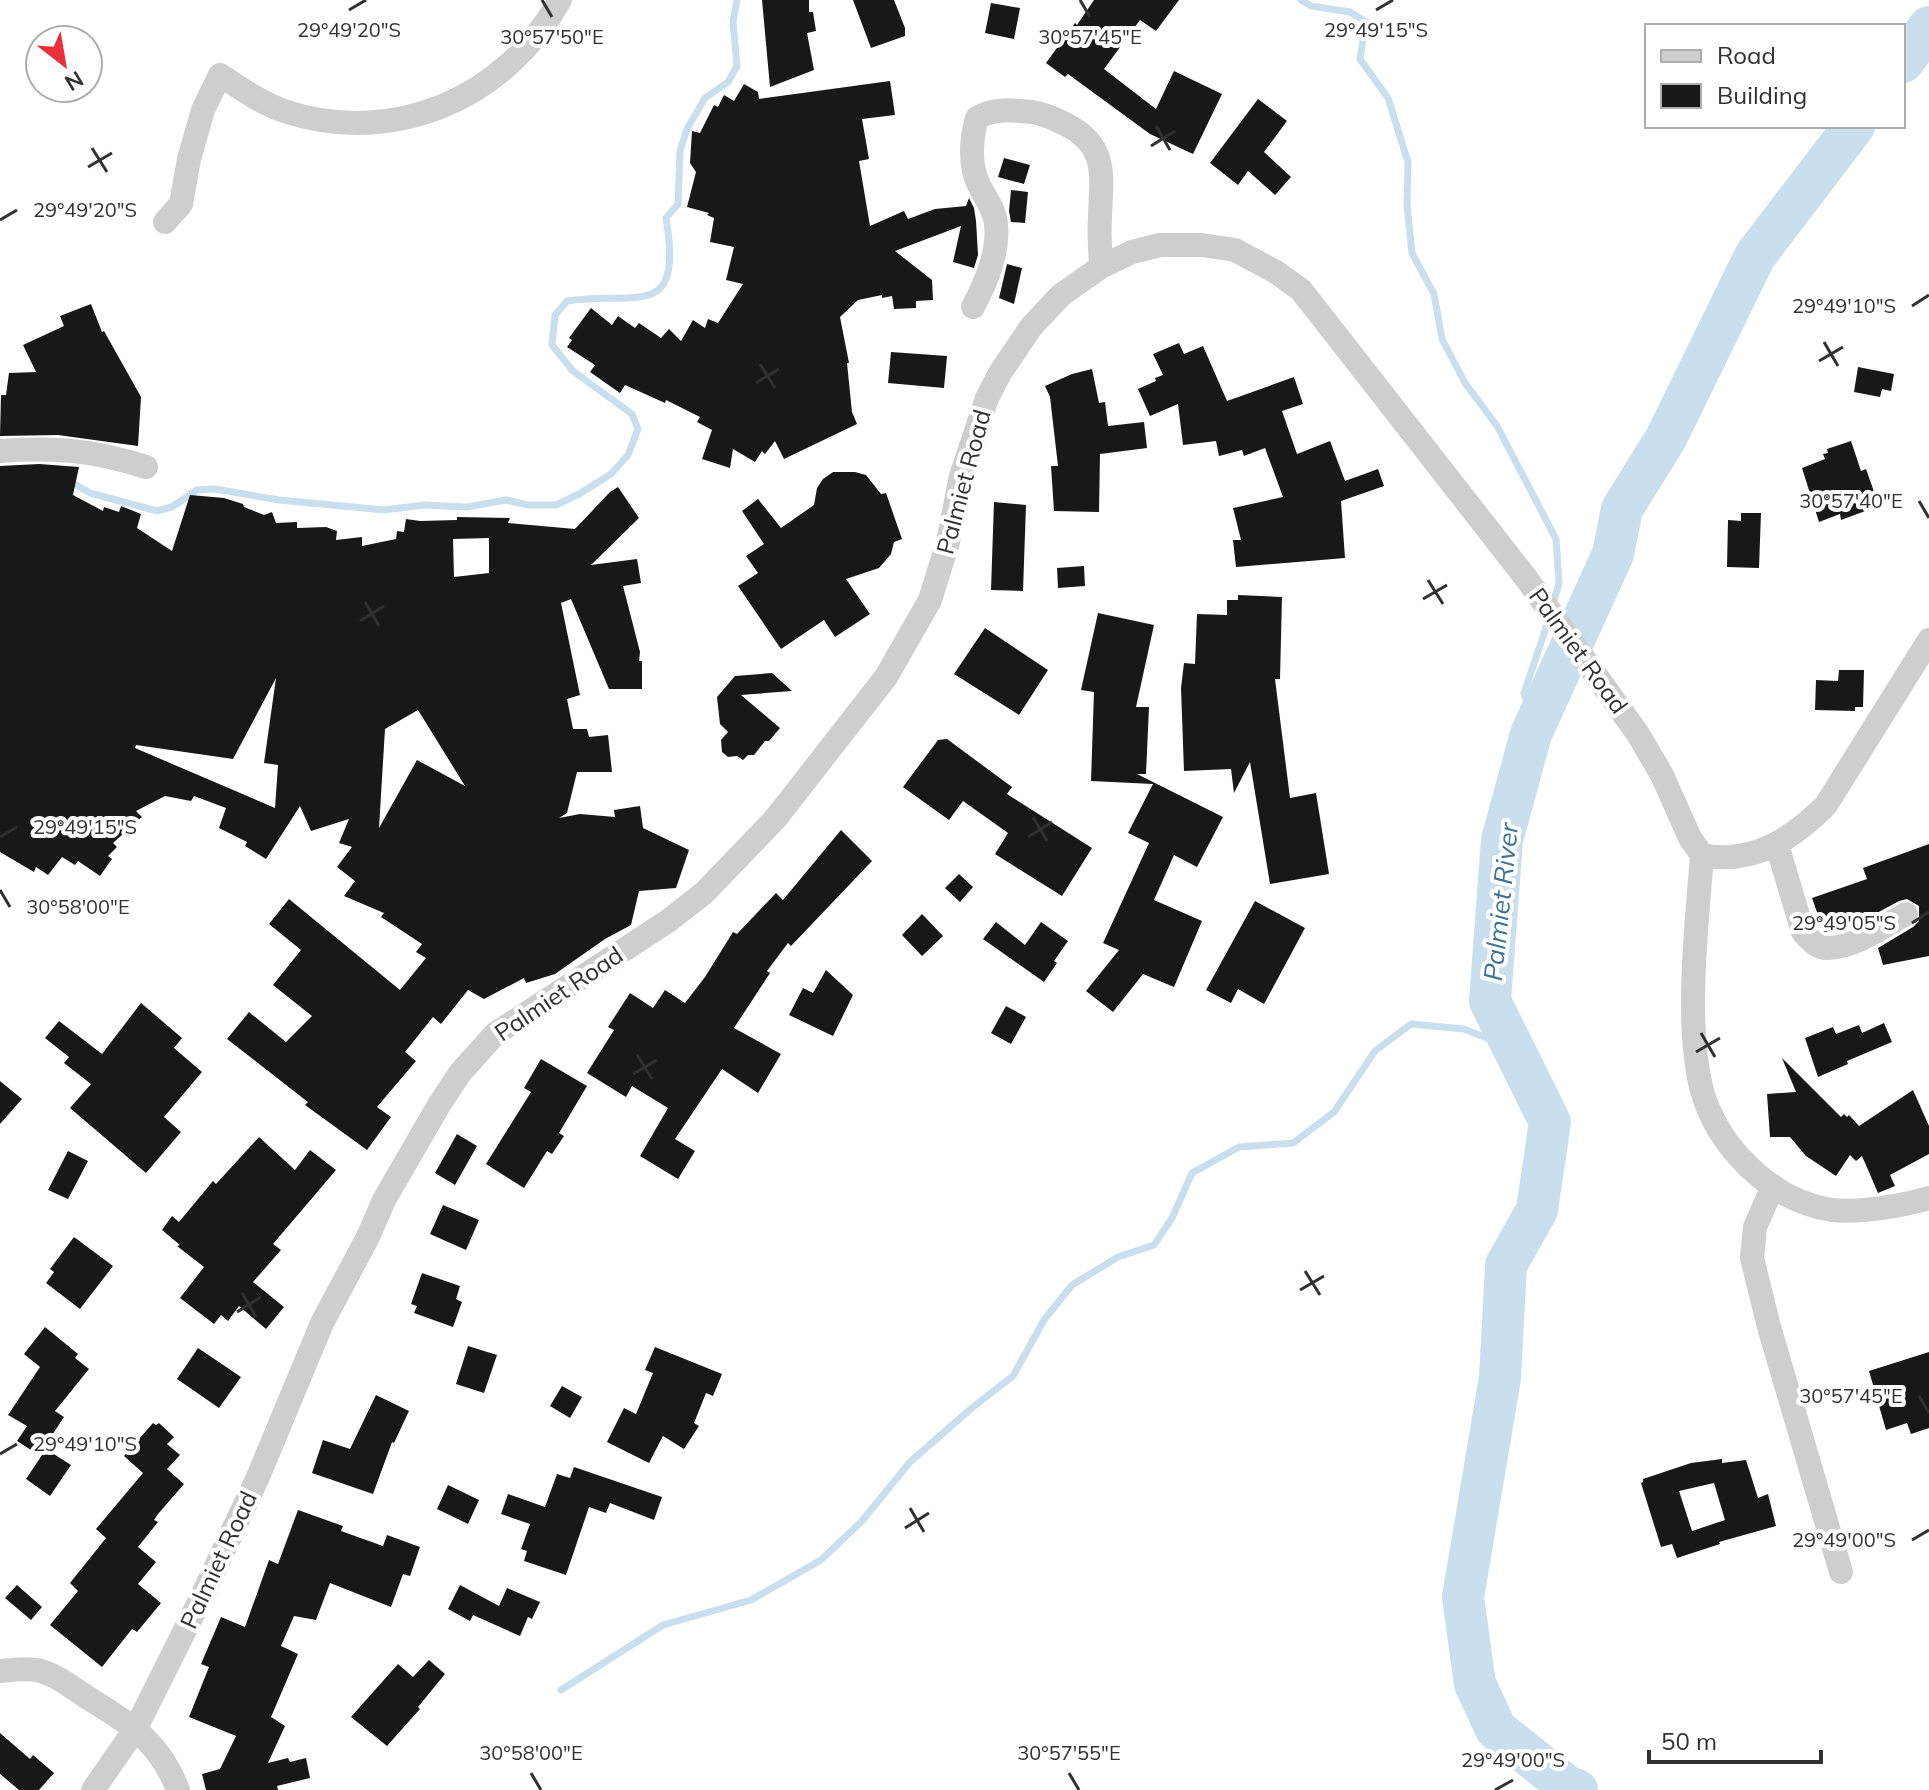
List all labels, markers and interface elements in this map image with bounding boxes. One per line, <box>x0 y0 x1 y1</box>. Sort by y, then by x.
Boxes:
text: 29°49'20"S <box>297 17 401 42</box>
text: 29°49'15"S <box>1324 17 1428 42</box>
north arrow <box>24 24 104 104</box>
text: 30°57'50"E <box>500 24 604 49</box>
text: 30°57'45"E <box>1038 24 1142 49</box>
legend <box>1645 24 1905 128</box>
text: Road <box>1717 40 1776 70</box>
text: N <box>60 65 89 97</box>
text: Building <box>1717 80 1807 110</box>
text: 29°49'20"S <box>33 197 137 222</box>
text: 29°49'10"S <box>1792 293 1896 318</box>
street label: Palmiet Road <box>929 406 997 557</box>
text: 30°57'40"E <box>1799 488 1903 513</box>
street label: Palmiet Road <box>1523 582 1635 719</box>
text: 29°49'15"S <box>33 814 137 839</box>
water label: Palmiet River <box>1476 820 1525 982</box>
text: 30°58'00"E <box>26 894 130 919</box>
text: 29°49'05"S <box>1792 910 1896 935</box>
street label: Palmiet Road <box>488 939 628 1047</box>
text: 30°57'45"E <box>1799 1383 1903 1408</box>
text: 29°49'10"S <box>33 1431 137 1456</box>
street label: Palmiet Road <box>173 1486 263 1633</box>
text: 29°49'00"S <box>1792 1527 1896 1552</box>
scale bar <box>1649 1714 1821 1764</box>
text: 50 m <box>1661 1726 1717 1756</box>
text: 30°58'00"E <box>479 1740 583 1765</box>
text: 30°57'55"E <box>1017 1740 1121 1765</box>
text: 29°49'00"S <box>1461 1747 1565 1772</box>

